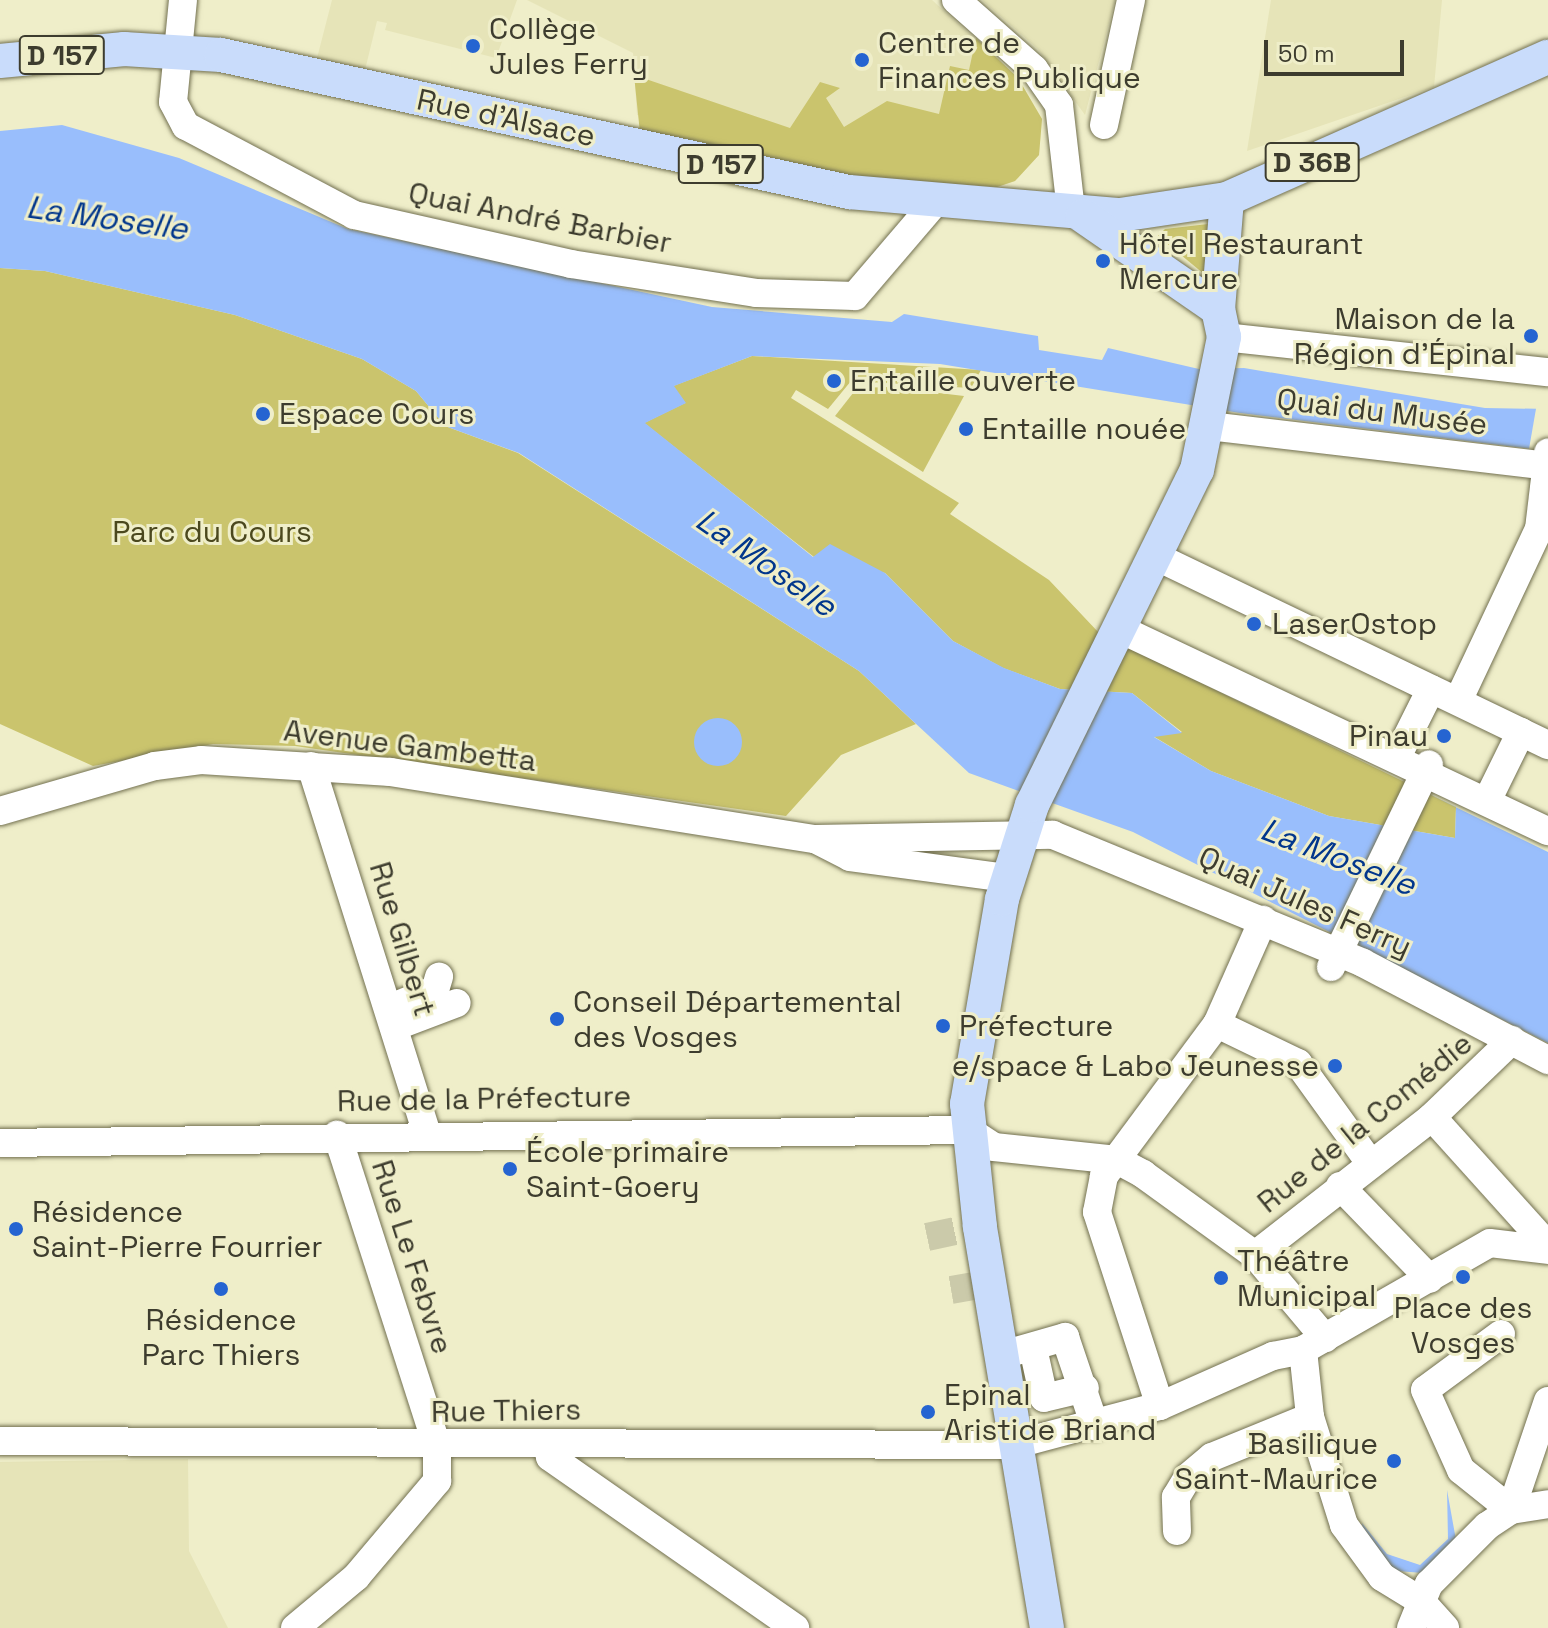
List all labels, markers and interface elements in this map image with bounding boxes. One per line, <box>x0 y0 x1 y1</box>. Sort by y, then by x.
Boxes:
place label: Collège Jules Ferry <box>489 11 648 82</box>
scale bar <box>1268 24 1408 74</box>
place label: Centre de Finances Publique <box>878 25 1141 96</box>
road number: D 157 <box>18 31 106 79</box>
marker: Collège Jules Ferry <box>464 37 482 55</box>
text: 50 m <box>1278 38 1335 69</box>
marker: Centre de Finances Publique <box>853 51 871 69</box>
street label: Rue d'Alsace <box>413 82 599 154</box>
road number: D 36B <box>1264 138 1360 186</box>
road number: D 157 <box>677 140 765 188</box>
street label: Quai André Barbier <box>405 175 675 261</box>
water label: La Moselle <box>24 188 190 248</box>
place label: Hôtel Restaurant Mercure <box>1119 226 1364 296</box>
marker: Hôtel Restaurant Mercure <box>1094 252 1112 270</box>
place label: Maison de la Région d'Épinal <box>1294 301 1515 372</box>
marker: Maison de la Région d'Épinal <box>1522 327 1540 345</box>
place label: Entaille ouverte <box>850 363 1076 399</box>
marker: Entaille ouverte <box>825 372 843 390</box>
street label: Quai du Musée <box>1275 381 1489 443</box>
place label: Espace Cours <box>279 396 474 432</box>
marker: Espace Cours <box>254 405 272 423</box>
place label: Entaille nouée <box>982 411 1186 447</box>
marker: Entaille nouée <box>957 420 975 438</box>
water label: La Moselle <box>689 501 843 625</box>
park label: Parc du Cours <box>112 514 312 550</box>
place label: LaserOstop <box>1272 606 1437 642</box>
marker: LaserOstop <box>1243 613 1265 635</box>
street label: Avenue Gambetta <box>282 713 538 779</box>
place label: Pinau <box>1349 718 1428 754</box>
marker: Pinau <box>1435 727 1453 745</box>
water label: La Moselle <box>1256 810 1420 904</box>
street label: Quai Jules Ferry <box>1193 839 1417 965</box>
street label: Rue Gilbert <box>361 857 443 1021</box>
place label: Conseil Départemental des Vosges <box>573 984 902 1054</box>
place label: Préfecture <box>959 1008 1113 1044</box>
marker: Conseil Départemental des Vosges <box>548 1010 566 1028</box>
marker: Préfecture <box>934 1017 952 1035</box>
street label: Rue de la Comédie <box>1250 1025 1480 1221</box>
place label: e/space & Labo Jeunesse <box>952 1048 1319 1084</box>
marker: e/space & Labo Jeunesse <box>1326 1057 1344 1075</box>
street label: Rue de la Préfecture <box>337 1078 631 1120</box>
place label: École primaire Saint-Goery <box>526 1134 729 1204</box>
street label: Rue Le Febvre <box>364 1156 460 1358</box>
marker: École primaire Saint-Goery <box>501 1160 519 1178</box>
place label: Résidence Saint-Pierre Fourrier <box>32 1194 323 1264</box>
marker: Résidence Saint-Pierre Fourrier <box>7 1220 25 1238</box>
place label: Théâtre Municipal <box>1237 1243 1376 1314</box>
marker: Place des Vosges <box>1454 1268 1472 1286</box>
marker: Théâtre Municipal <box>1212 1269 1230 1287</box>
marker: Résidence Parc Thiers <box>212 1280 230 1298</box>
place label: Place des Vosges <box>1394 1290 1532 1360</box>
place label: Résidence Parc Thiers <box>141 1302 301 1372</box>
place label: Epinal Aristide Briand <box>944 1377 1156 1448</box>
street label: Rue Thiers <box>430 1392 582 1430</box>
marker: Epinal Aristide Briand <box>919 1403 937 1421</box>
place label: Basilique Saint-Maurice <box>1175 1426 1378 1496</box>
marker: Basilique Saint-Maurice <box>1385 1452 1403 1470</box>

